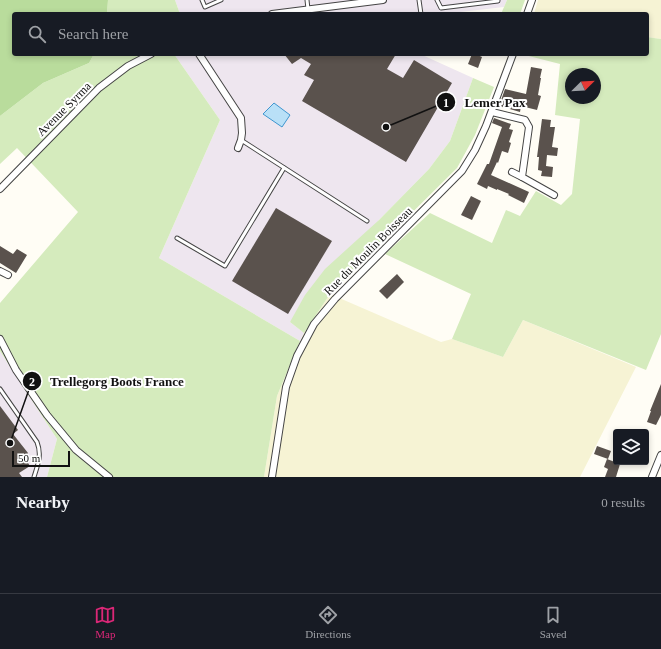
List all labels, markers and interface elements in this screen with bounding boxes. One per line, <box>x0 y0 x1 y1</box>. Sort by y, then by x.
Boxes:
search box <box>12 12 649 56</box>
icon: search <box>26 23 48 45</box>
text: Search here <box>58 26 128 42</box>
north arrow <box>565 68 601 104</box>
street label: Avenue Syrma <box>34 79 94 139</box>
callout: Lemer Pax <box>436 90 533 115</box>
text: Lemer Pax <box>465 95 526 110</box>
text: 1 <box>443 96 449 110</box>
street label: Rue du Moulin Boisseau <box>321 204 415 298</box>
callout: Trellegorg Boots France <box>22 369 192 394</box>
text: Trellegorg Boots France <box>50 374 184 389</box>
text: 2 <box>29 375 35 389</box>
map controls <box>613 429 649 465</box>
button: layers <box>613 429 649 465</box>
scale bar <box>12 449 70 468</box>
text: 50 m <box>18 452 40 464</box>
text: Nearby <box>16 493 70 512</box>
text: 0 results <box>601 495 645 510</box>
tab: Map <box>94 604 116 640</box>
tab: Directions <box>305 604 351 640</box>
tab: Saved <box>540 604 567 640</box>

